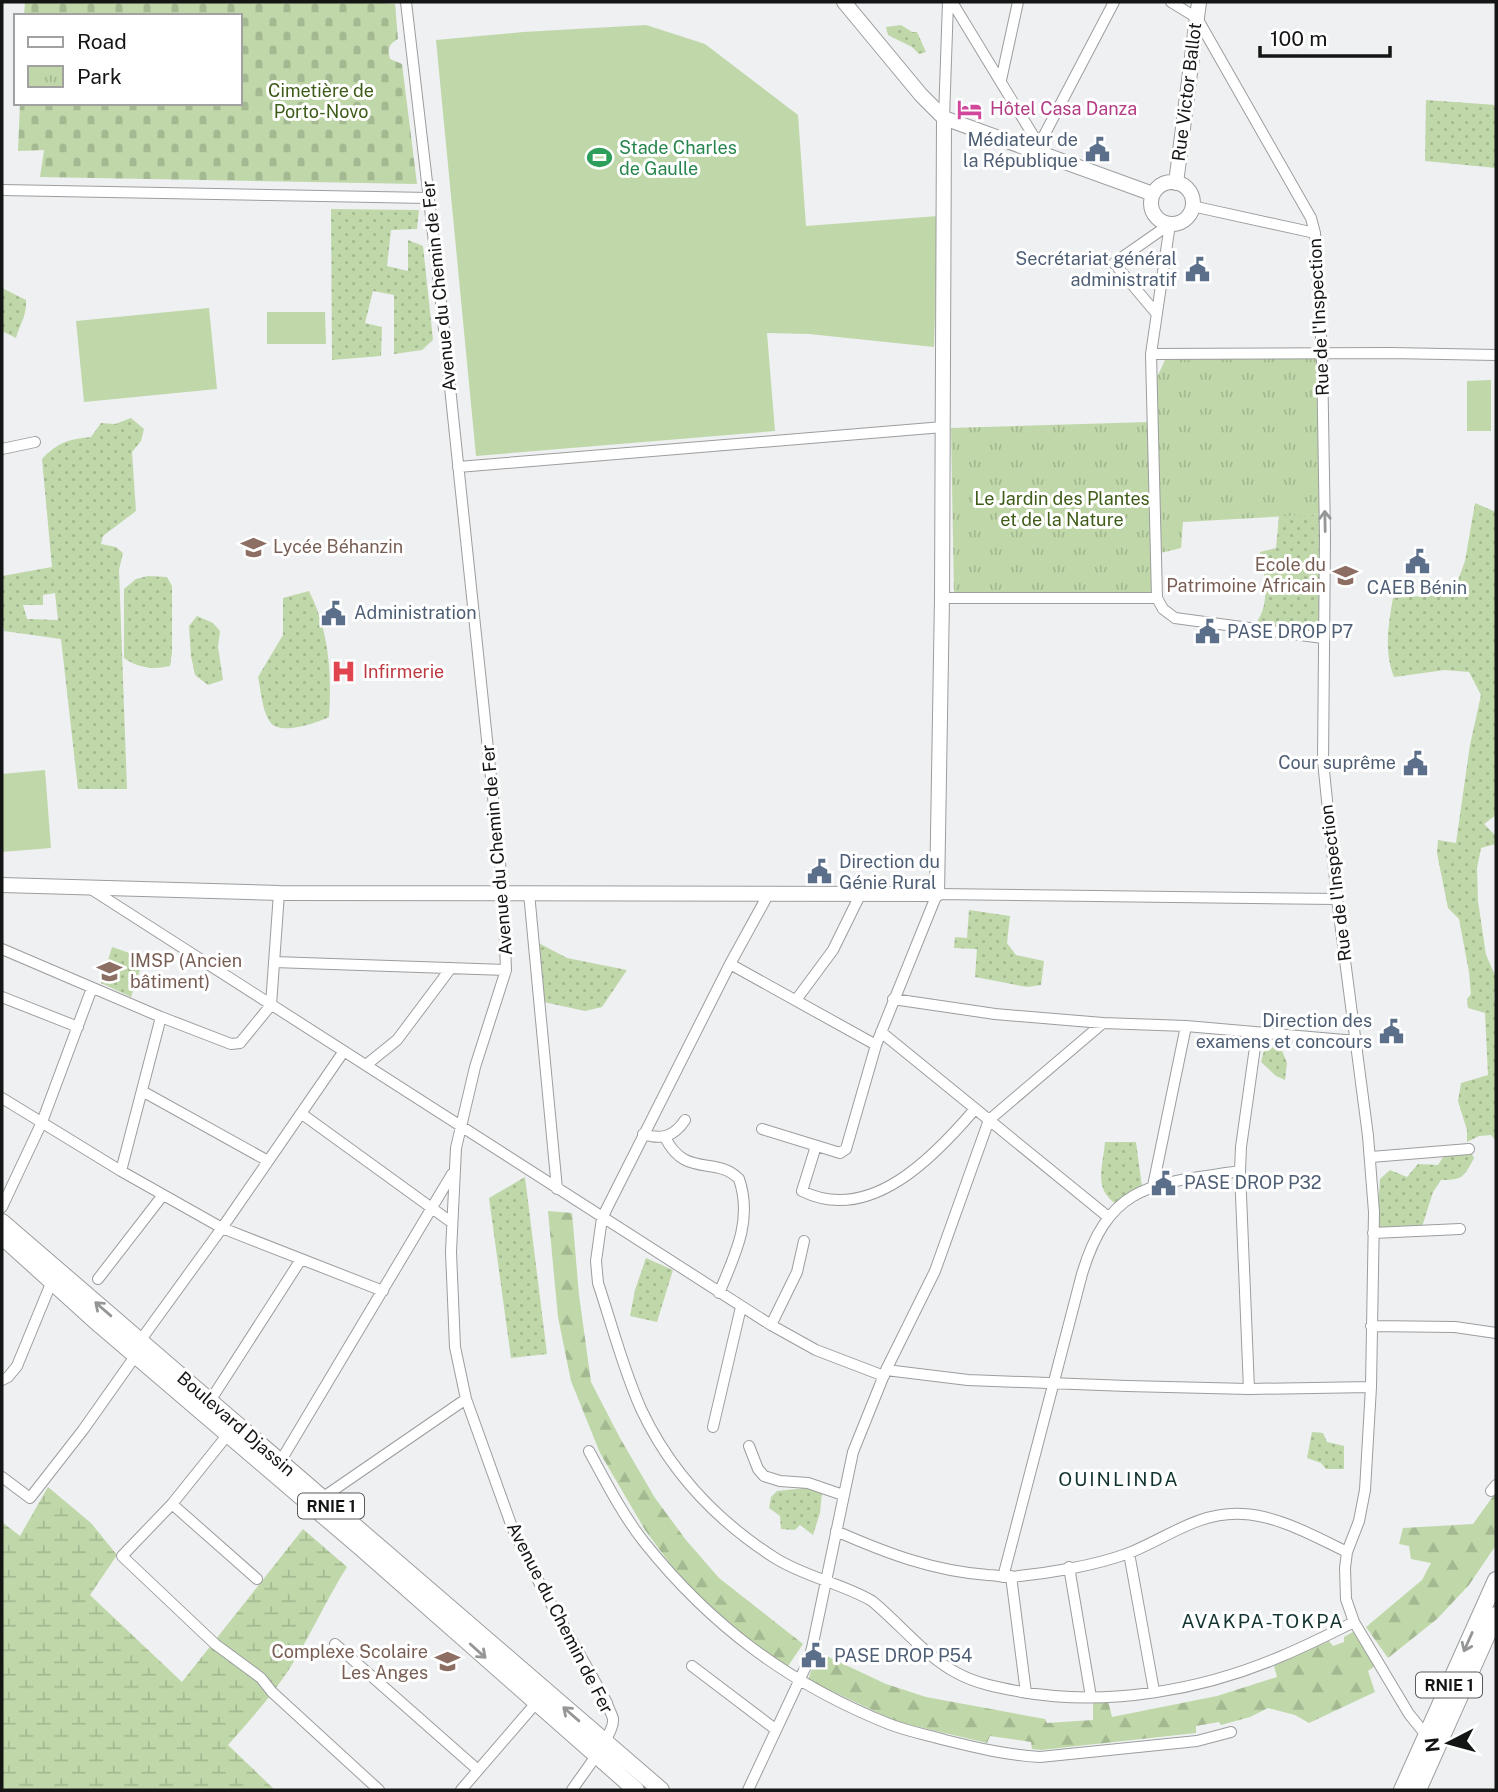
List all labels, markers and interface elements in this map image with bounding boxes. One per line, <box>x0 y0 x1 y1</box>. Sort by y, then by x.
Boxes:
legend <box>14 14 242 105</box>
scale bar <box>1260 14 1390 58</box>
street label: Rue Victor Ballot <box>1168 21 1205 163</box>
text: 100 m <box>1270 26 1327 51</box>
text: Road <box>77 29 127 54</box>
text: Park <box>77 64 122 89</box>
park label: Cimetière de Porto-Novo <box>268 80 374 122</box>
hotel icon: Hôtel Casa Danza <box>956 95 984 123</box>
place label: Hôtel Casa Danza <box>990 98 1137 119</box>
place label: Médiateur de la République <box>963 129 1078 171</box>
public building icon: Médiateur de la République <box>1084 136 1112 164</box>
place label: Stade Charles de Gaulle <box>619 137 737 179</box>
sports icon: Stade Charles de Gaulle <box>585 144 613 172</box>
street label: Avenue du Chemin de Fer <box>417 180 460 393</box>
street label: Rue de l'Inspection <box>1304 238 1333 396</box>
place label: Secrétariat général administratif <box>1015 248 1177 290</box>
public building icon: Secrétariat général administratif <box>1183 255 1211 283</box>
park label: Le Jardin des Plantes et de la Nature <box>974 488 1150 530</box>
one-way arrow <box>1318 510 1331 533</box>
school or university icon: Lycée Béhanzin <box>239 533 267 561</box>
place label: Lycée Béhanzin <box>273 536 403 557</box>
public building icon: CAEB Bénin <box>1403 547 1431 575</box>
place label: Ecole du Patrimoine Africain <box>1166 554 1326 596</box>
school or university icon: Ecole du Patrimoine Africain <box>1332 561 1360 589</box>
place label: CAEB Bénin <box>1367 577 1467 598</box>
public building icon: Administration <box>320 599 348 627</box>
place label: Administration <box>354 602 477 623</box>
public building icon: PASE DROP P7 <box>1193 618 1221 646</box>
place label: PASE DROP P7 <box>1227 621 1353 642</box>
hospital icon: Infirmerie <box>329 658 357 686</box>
place label: Infirmerie <box>363 661 444 682</box>
street label: Avenue du Chemin de Fer <box>477 744 516 957</box>
public building icon: Cour suprême <box>1402 749 1430 777</box>
place label: Cour suprême <box>1278 752 1396 773</box>
street label: Rue de l'Inspection <box>1315 803 1356 963</box>
place label: Direction du Génie Rural <box>839 851 940 893</box>
public building icon: Direction du Génie Rural <box>805 858 833 886</box>
place label: IMSP (Ancien bâtiment) <box>130 950 242 992</box>
school or university icon: IMSP (Ancien bâtiment) <box>96 957 124 985</box>
place label: Direction des examens et concours <box>1196 1010 1372 1052</box>
public building icon: Direction des examens et concours <box>1378 1017 1406 1045</box>
public building icon: PASE DROP P32 <box>1150 1169 1178 1197</box>
place label: PASE DROP P32 <box>1184 1172 1322 1193</box>
one-way arrow <box>94 1301 112 1317</box>
street label: Boulevard Djassin <box>173 1367 299 1480</box>
district label: OUINLINDA <box>1058 1468 1180 1490</box>
road number: RNIE 1 <box>298 1494 364 1518</box>
street label: Avenue du Chemin de Fer <box>503 1519 618 1717</box>
district label: AVAKPA-TOKPA <box>1181 1610 1345 1632</box>
one-way arrow <box>1461 1631 1474 1652</box>
place label: Complexe Scolaire Les Anges <box>271 1641 428 1683</box>
public building icon: PASE DROP P54 <box>800 1642 828 1670</box>
one-way arrow <box>469 1643 487 1659</box>
place label: PASE DROP P54 <box>834 1645 972 1666</box>
school or university icon: Complexe Scolaire Les Anges <box>434 1648 462 1676</box>
road number: RNIE 1 <box>1416 1672 1482 1698</box>
one-way arrow <box>562 1706 580 1722</box>
north arrow <box>1414 1708 1484 1778</box>
text: N <box>1420 1736 1444 1753</box>

